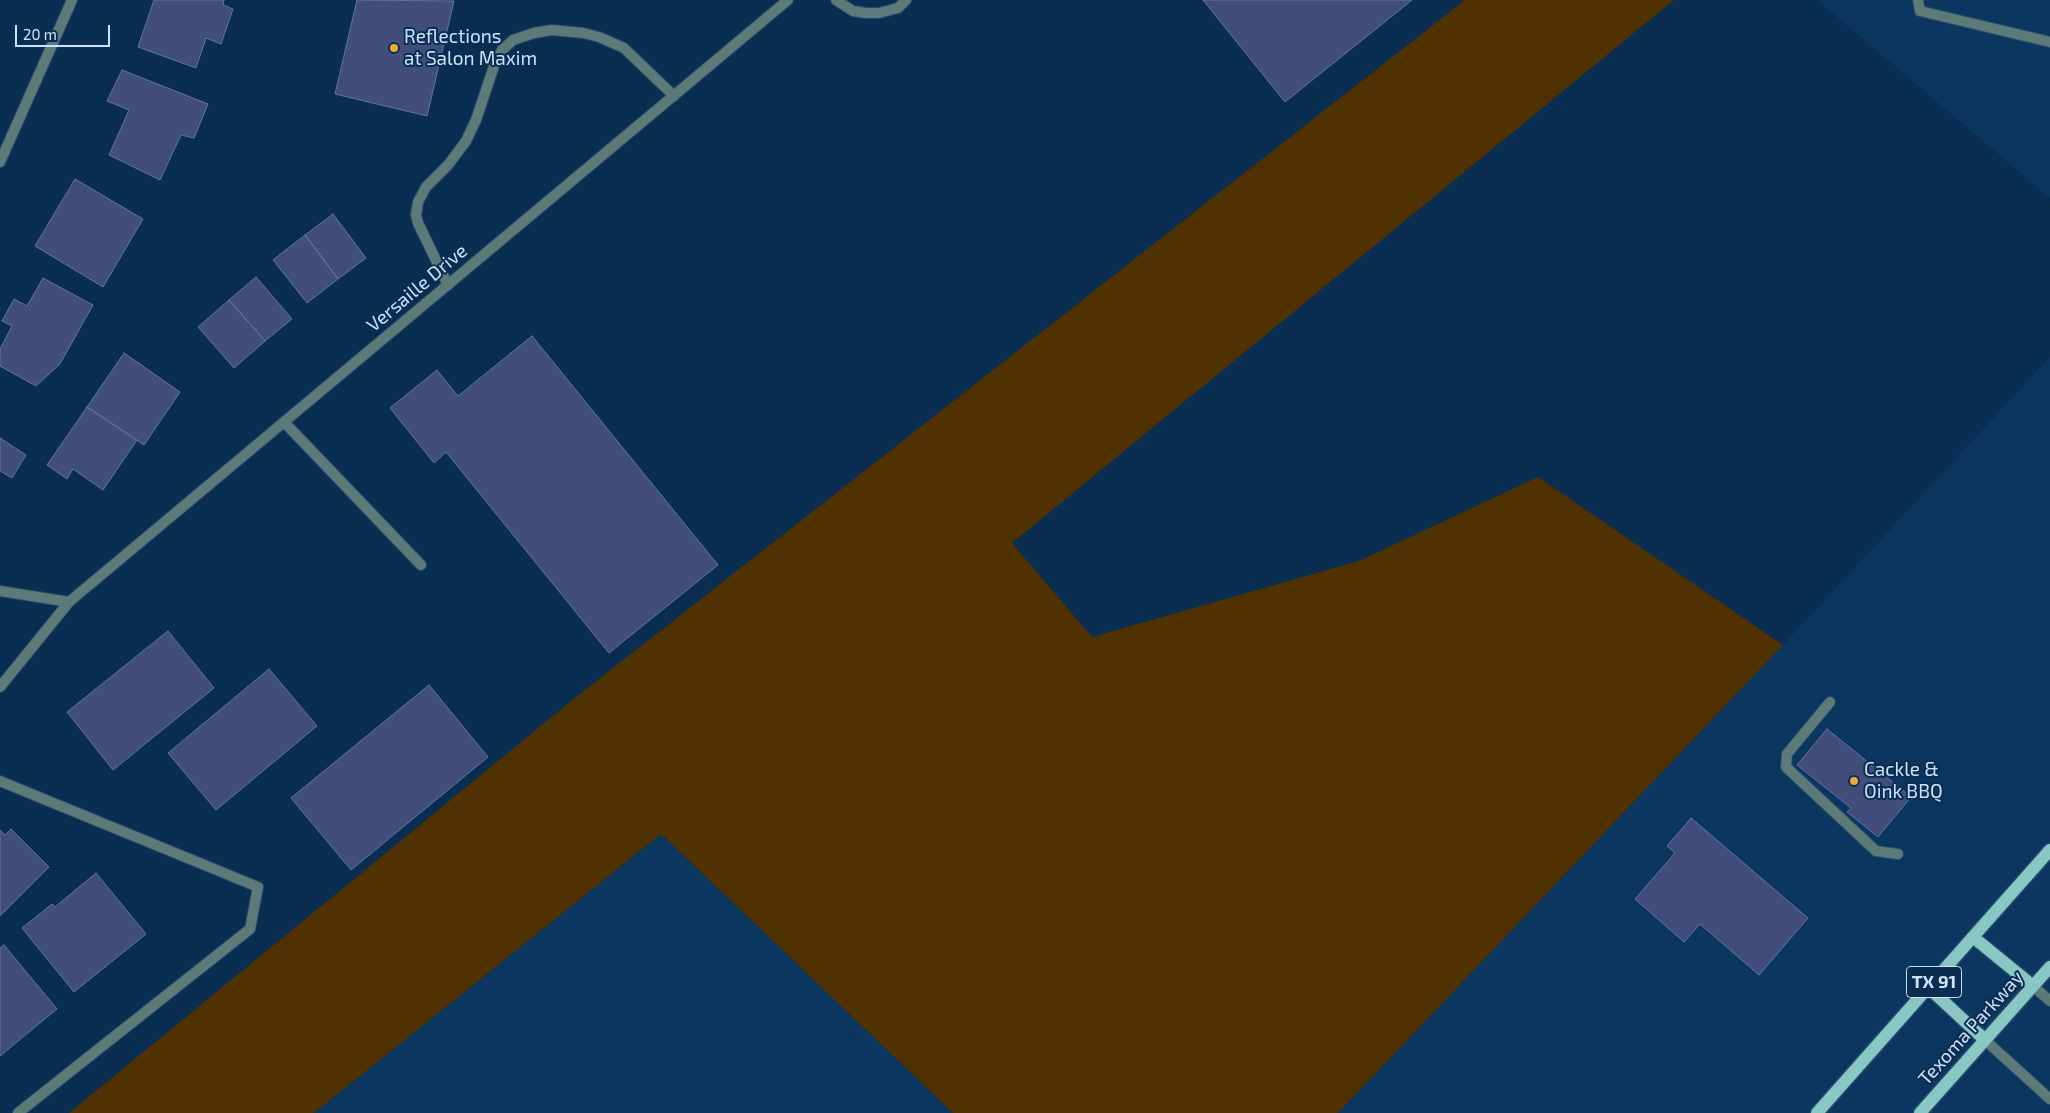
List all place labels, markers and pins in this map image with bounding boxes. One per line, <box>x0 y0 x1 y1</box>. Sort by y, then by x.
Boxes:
place label: Reflections at Salon Maxim <box>404 26 537 70</box>
marker: Reflections at Salon Maxim <box>388 42 400 54</box>
place label: Cackle & Oink BBQ <box>1864 759 1943 803</box>
marker: Cackle & Oink BBQ <box>1848 775 1860 787</box>

